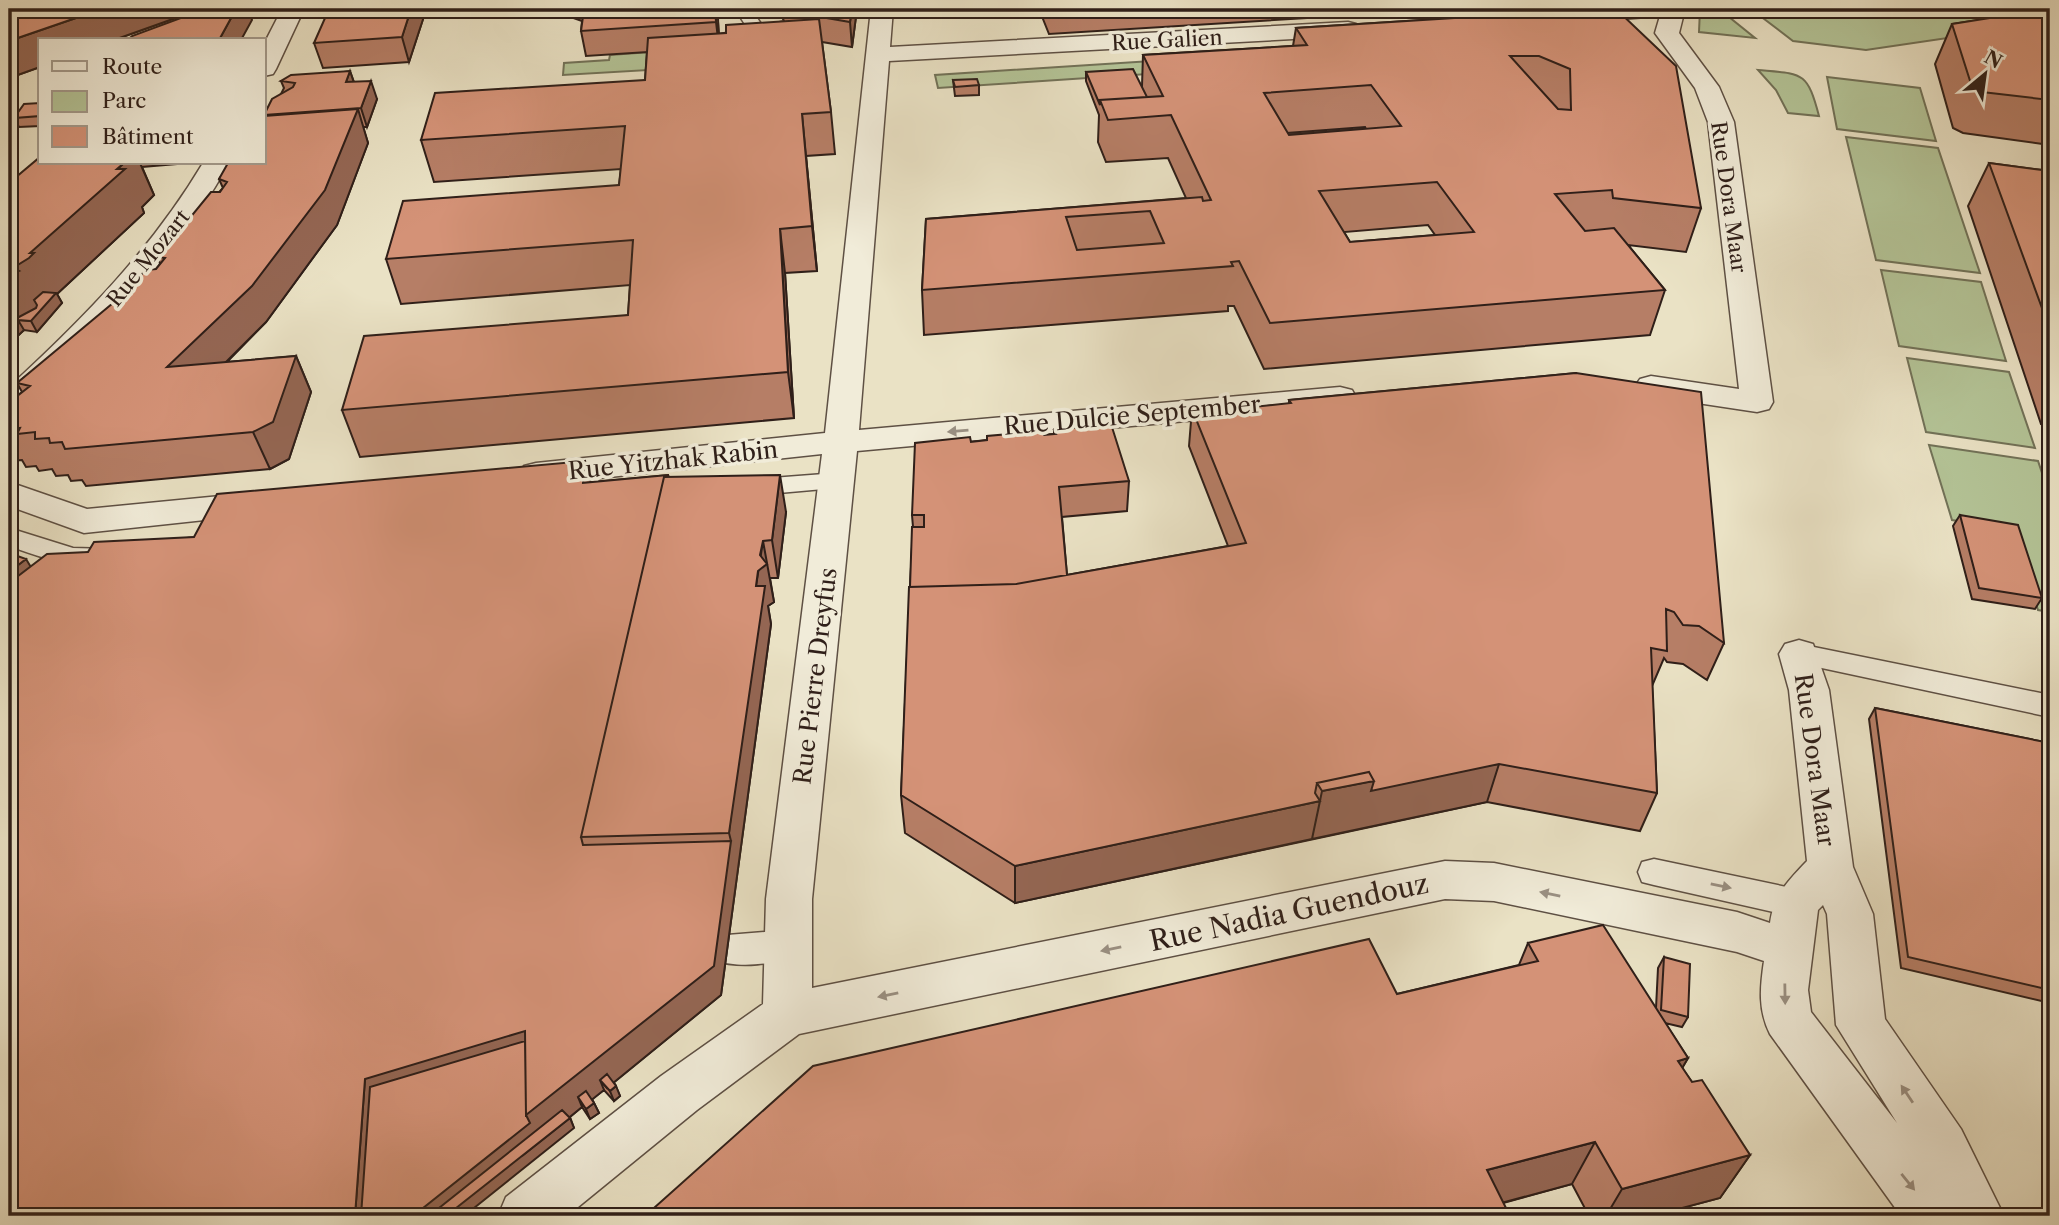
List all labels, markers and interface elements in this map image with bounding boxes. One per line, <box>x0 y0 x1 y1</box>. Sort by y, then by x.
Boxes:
street label: Rue Galien <box>1111 25 1223 55</box>
legend <box>38 38 266 164</box>
north arrow <box>1951 38 2021 108</box>
text: N <box>1980 46 2006 74</box>
text: Route <box>102 54 162 79</box>
text: Parc <box>102 88 146 113</box>
street label: Rue Dora Maar <box>1706 120 1752 275</box>
text: Bâtiment <box>102 124 194 149</box>
street label: Rue Mozart <box>101 204 195 311</box>
street label: Rue Dulcie September <box>1002 389 1262 441</box>
one-way arrow <box>947 426 969 437</box>
street label: Rue Yitzhak Rabin <box>567 435 779 485</box>
street label: Rue Pierre Dreyfus <box>787 566 843 786</box>
street label: Rue Dora Maar <box>1788 672 1842 848</box>
street label: Rue Nadia Guendouz <box>1146 866 1432 958</box>
one-way arrow <box>1710 880 1732 891</box>
one-way arrow <box>1539 889 1561 900</box>
one-way arrow <box>1100 943 1122 954</box>
one-way arrow <box>1780 983 1791 1005</box>
one-way arrow <box>877 989 899 1000</box>
one-way arrow <box>1900 1084 1913 1104</box>
one-way arrow <box>1900 1173 1915 1190</box>

